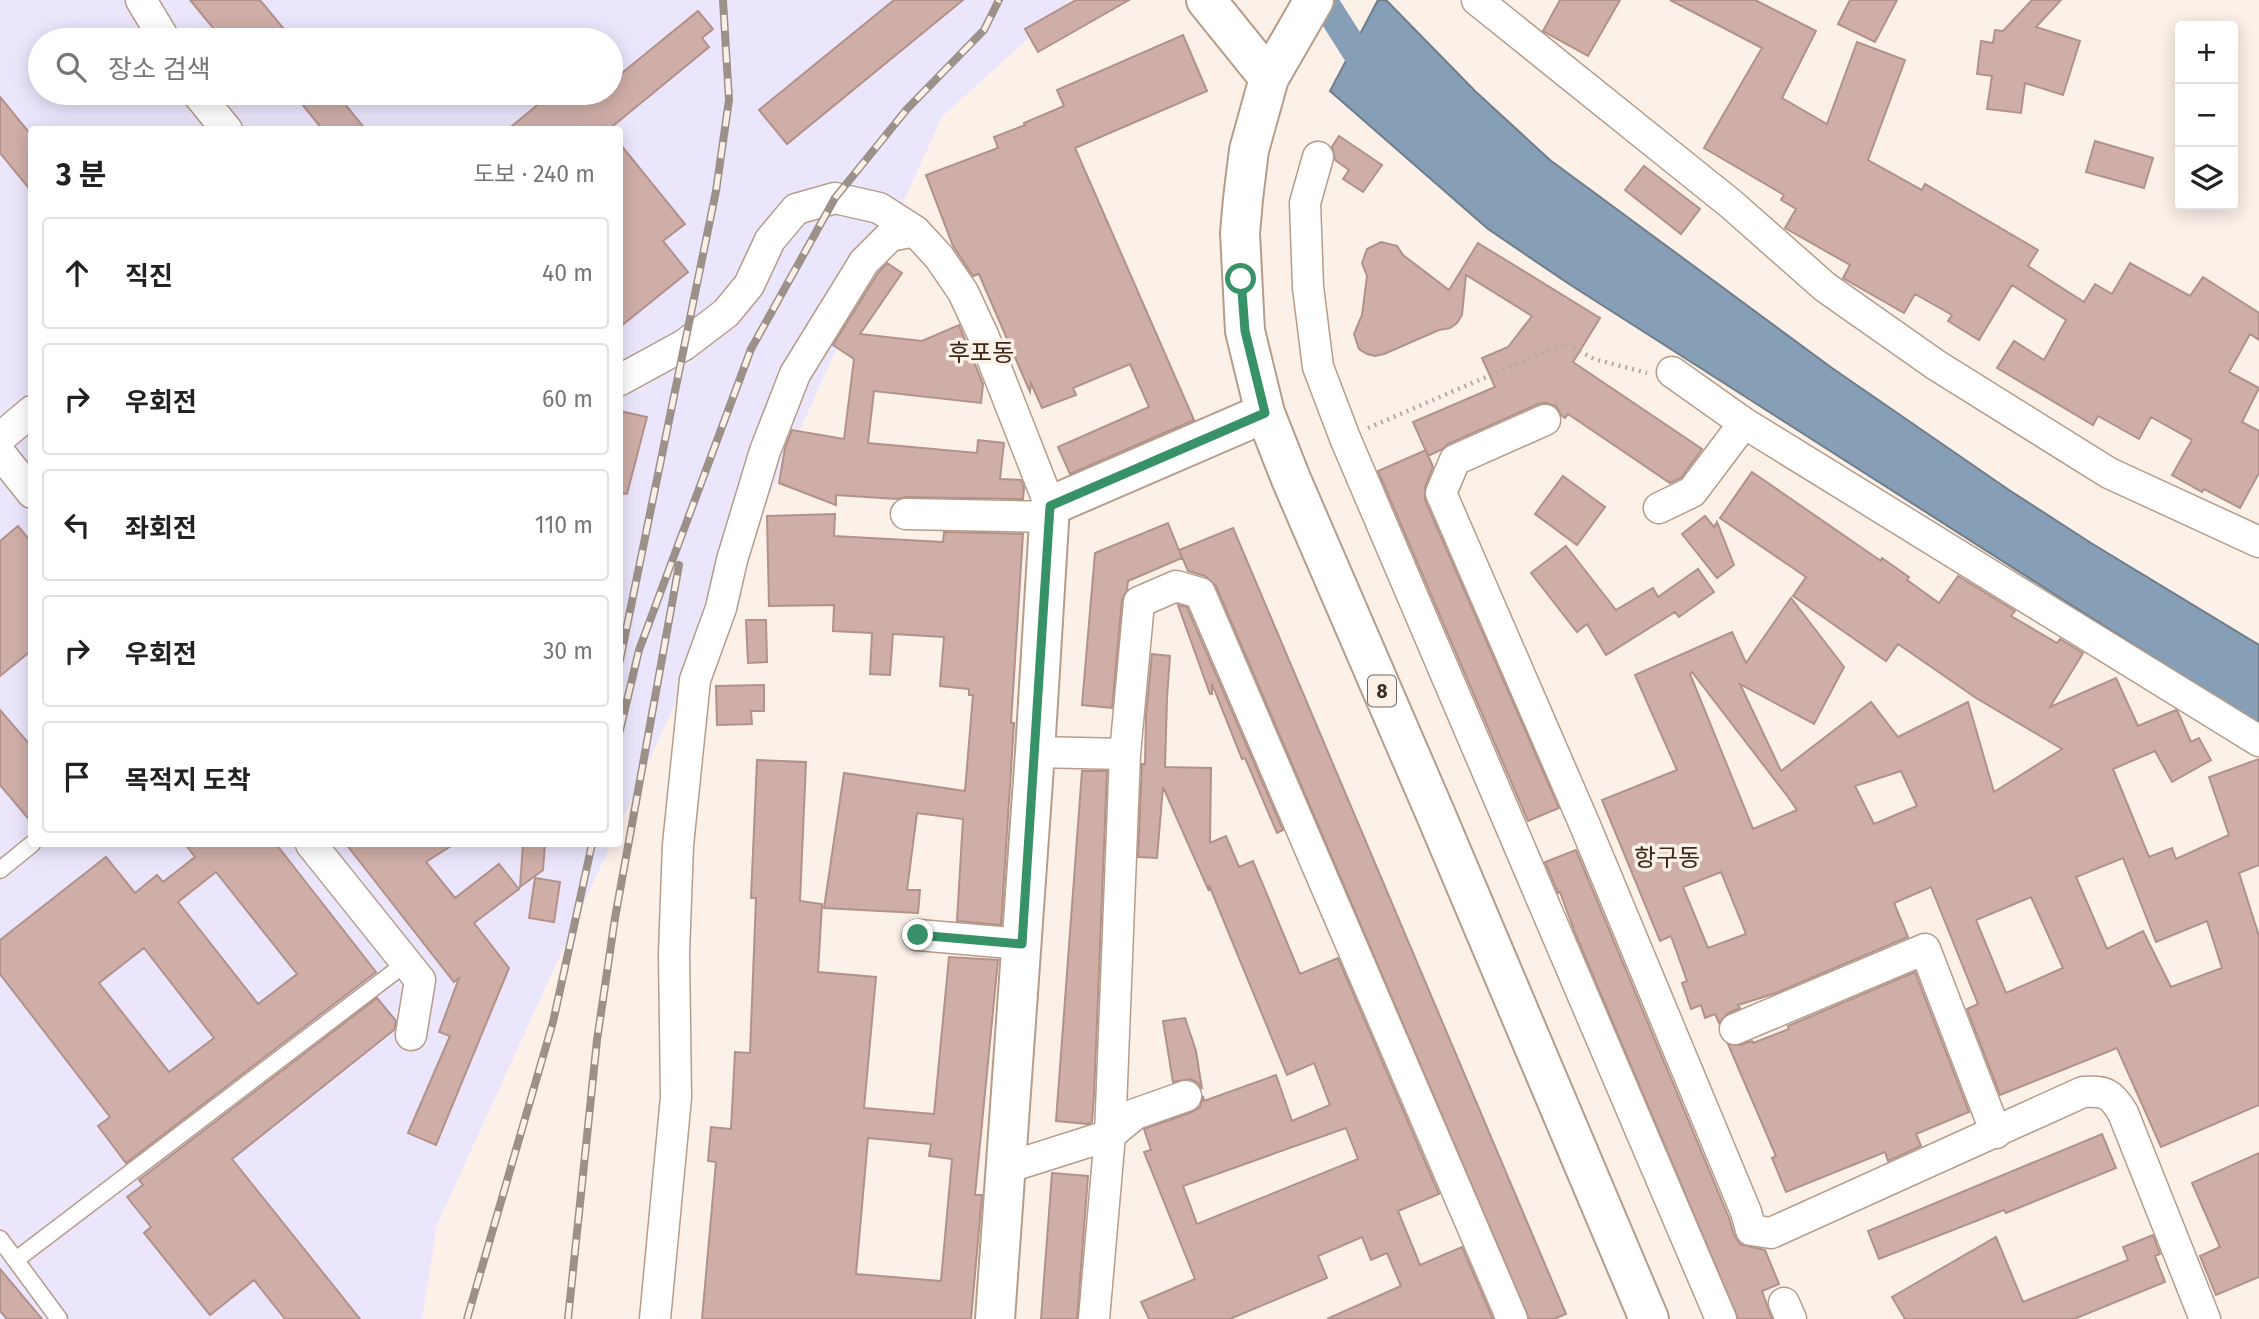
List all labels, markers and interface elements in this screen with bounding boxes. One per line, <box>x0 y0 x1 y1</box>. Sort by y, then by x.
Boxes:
map controls <box>2175 21 2238 210</box>
button: + <box>2175 21 2238 84</box>
search box <box>28 28 623 105</box>
icon: search <box>52 48 90 86</box>
text: 장소 검색 <box>108 54 211 85</box>
button: − <box>2175 84 2238 147</box>
button: layers <box>2175 147 2238 210</box>
text: 3 분 <box>56 157 106 193</box>
text: 도보 · 240 m <box>473 160 595 188</box>
icon: ahead <box>58 254 96 292</box>
text: 40 m <box>542 259 593 287</box>
text: 직진 <box>125 261 173 292</box>
route start <box>1225 263 1256 294</box>
district label: 후포동 <box>948 339 1014 367</box>
icon: right <box>58 380 96 418</box>
text: 60 m <box>542 385 593 413</box>
text: 우회전 <box>125 387 197 418</box>
icon: left <box>58 506 96 544</box>
text: 110 m <box>535 511 593 539</box>
text: 좌회전 <box>125 513 197 544</box>
icon: right <box>58 632 96 670</box>
text: 30 m <box>543 637 593 665</box>
text: 우회전 <box>125 639 197 670</box>
road number: 8 <box>1368 676 1396 706</box>
icon: arrive <box>58 758 96 796</box>
text: 목적지 도착 <box>125 765 251 796</box>
district label: 항구동 <box>1634 844 1700 872</box>
route end <box>902 919 933 950</box>

